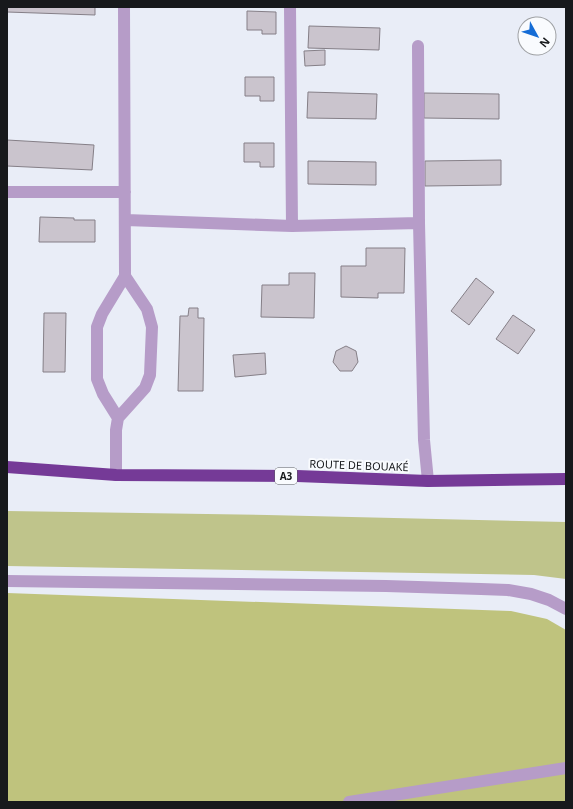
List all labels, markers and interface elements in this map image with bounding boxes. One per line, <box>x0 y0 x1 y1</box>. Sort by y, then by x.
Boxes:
north arrow <box>517 16 557 56</box>
text: N <box>536 34 554 51</box>
street label: ROUTE DE BOUAKÉ <box>309 456 409 474</box>
road number: A3 <box>275 468 297 484</box>

